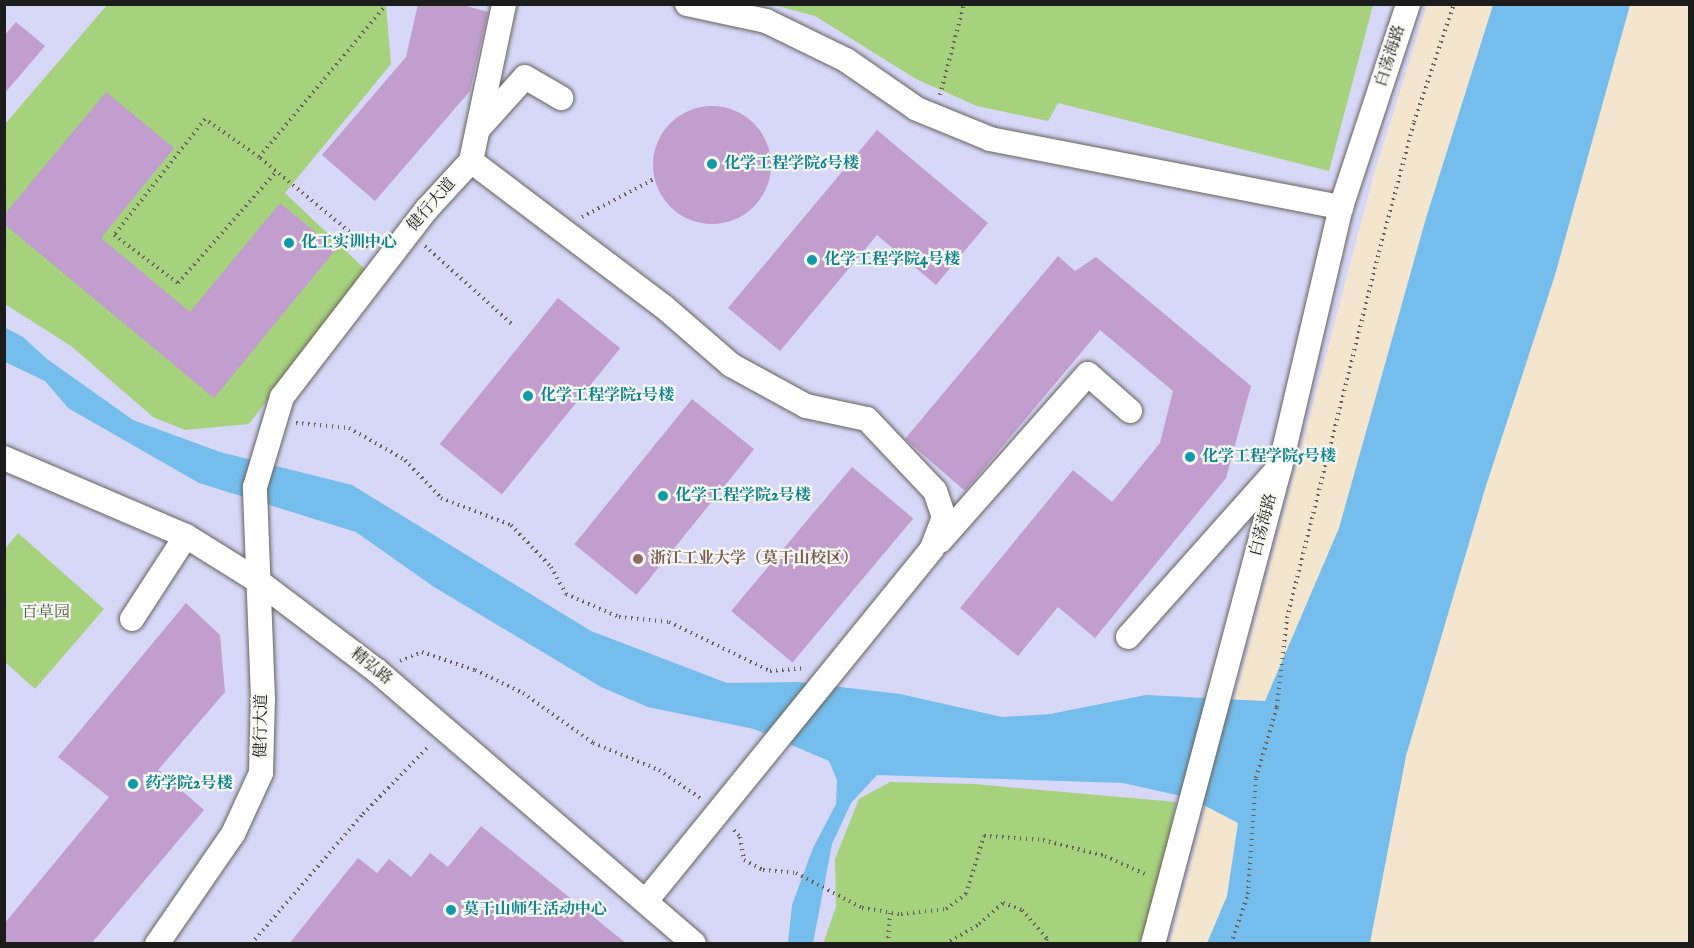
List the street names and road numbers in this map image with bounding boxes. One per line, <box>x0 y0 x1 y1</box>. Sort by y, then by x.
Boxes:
street label: 白荡海路 <box>1372 23 1410 89</box>
street label: 健行大道 <box>404 175 460 235</box>
street label: 白荡海路 <box>1246 492 1282 558</box>
street label: 精弘路 <box>346 644 396 690</box>
street label: 健行大道 <box>252 694 272 758</box>

